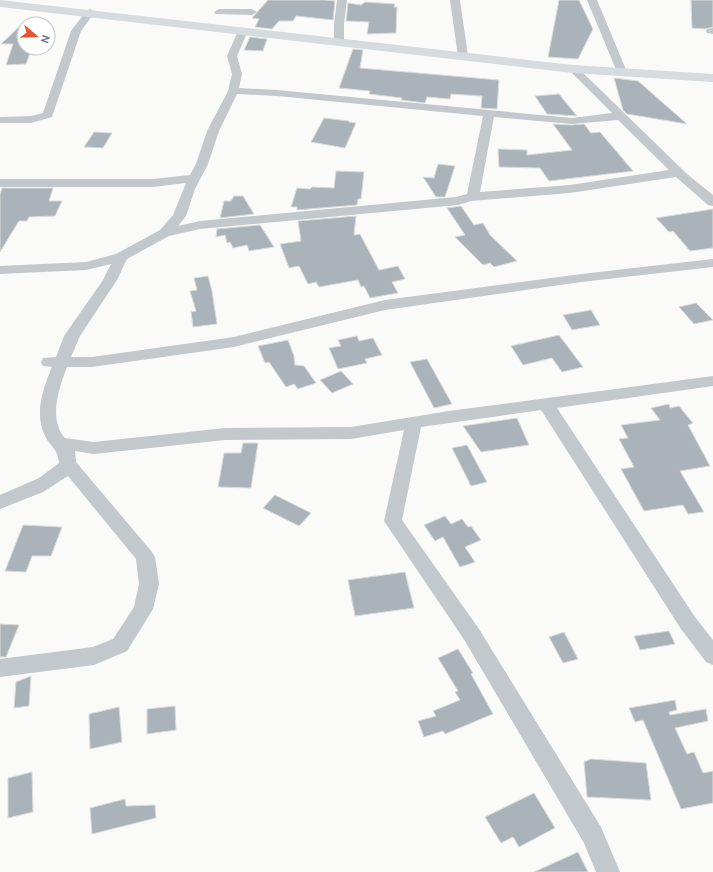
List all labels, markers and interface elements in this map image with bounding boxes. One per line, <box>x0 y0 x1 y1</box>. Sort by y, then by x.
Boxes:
north arrow <box>16 16 56 56</box>
text: N <box>38 33 53 45</box>

